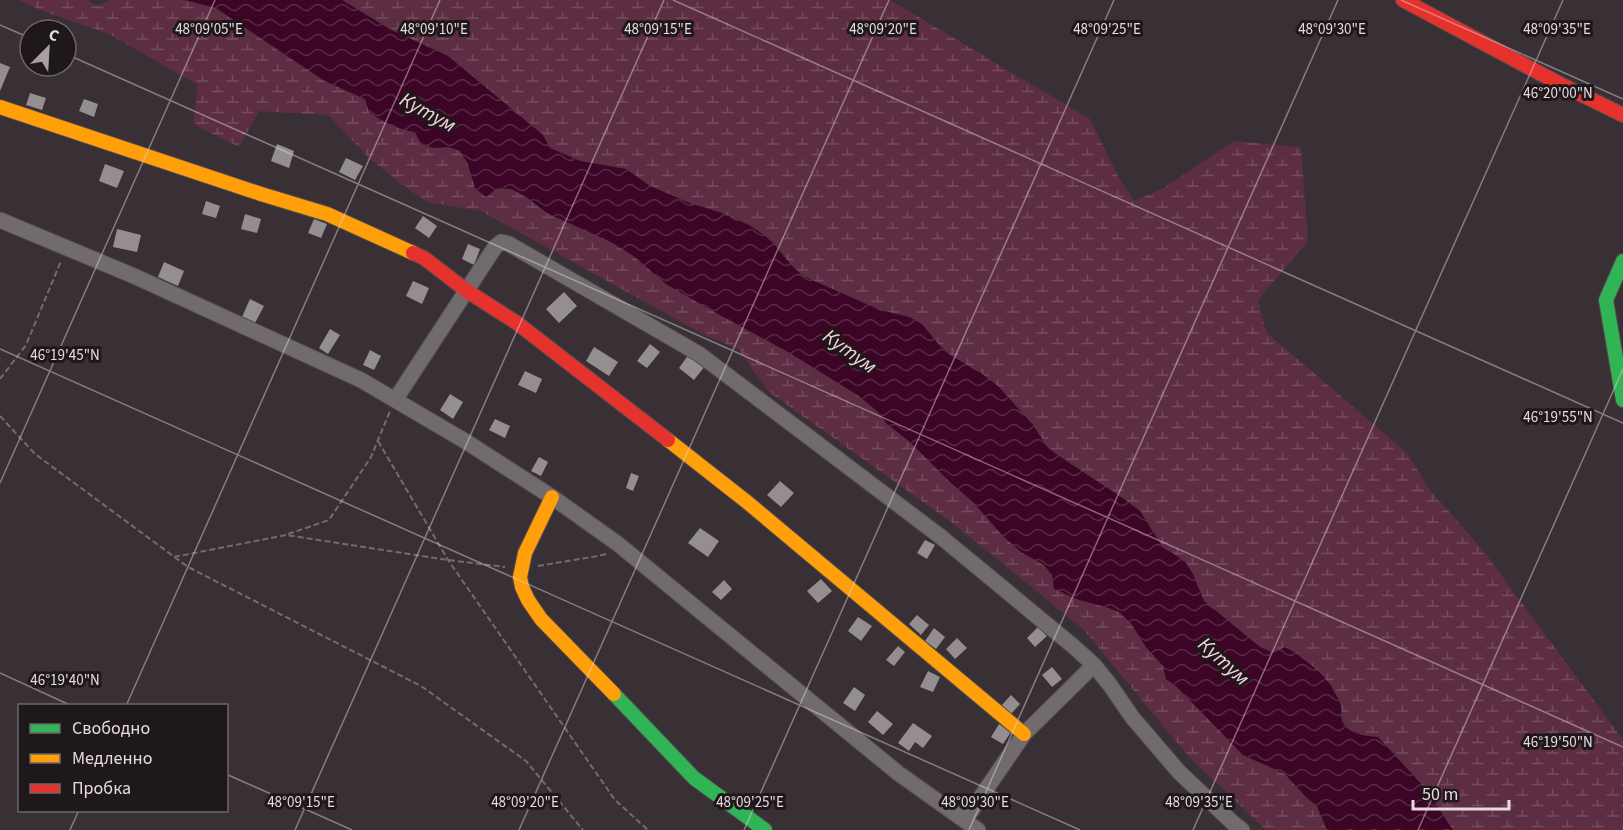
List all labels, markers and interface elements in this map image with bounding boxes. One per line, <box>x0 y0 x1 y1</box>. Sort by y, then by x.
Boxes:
north arrow <box>18 18 78 78</box>
text: 48°09'05"E <box>175 19 243 40</box>
text: 48°09'10"E <box>400 19 468 40</box>
text: 48°09'15"E <box>624 19 692 40</box>
text: 48°09'20"E <box>849 19 917 40</box>
text: 48°09'25"E <box>1073 19 1141 40</box>
text: 48°09'30"E <box>1298 19 1366 40</box>
text: 48°09'35"E <box>1523 19 1591 40</box>
text: С <box>45 23 62 47</box>
text: 46°20'00"N <box>1523 83 1593 104</box>
water label: Кутум <box>394 84 462 140</box>
water label: Кутум <box>817 321 883 381</box>
text: 46°19'45"N <box>30 345 100 366</box>
text: 46°19'55"N <box>1523 407 1593 428</box>
water label: Кутум <box>1191 630 1257 692</box>
text: 46°19'40"N <box>30 670 100 691</box>
legend <box>18 704 228 812</box>
text: Свободно <box>72 716 150 741</box>
text: 46°19'50"N <box>1523 732 1593 753</box>
text: Медленно <box>72 746 152 771</box>
scale bar <box>1413 773 1509 811</box>
text: Пробка <box>72 776 131 801</box>
text: 50 m <box>1422 782 1458 807</box>
text: 48°09'15"E <box>267 792 335 813</box>
text: 48°09'20"E <box>491 792 559 813</box>
text: 48°09'25"E <box>716 792 784 813</box>
text: 48°09'30"E <box>941 792 1009 813</box>
text: 48°09'35"E <box>1165 792 1233 813</box>

